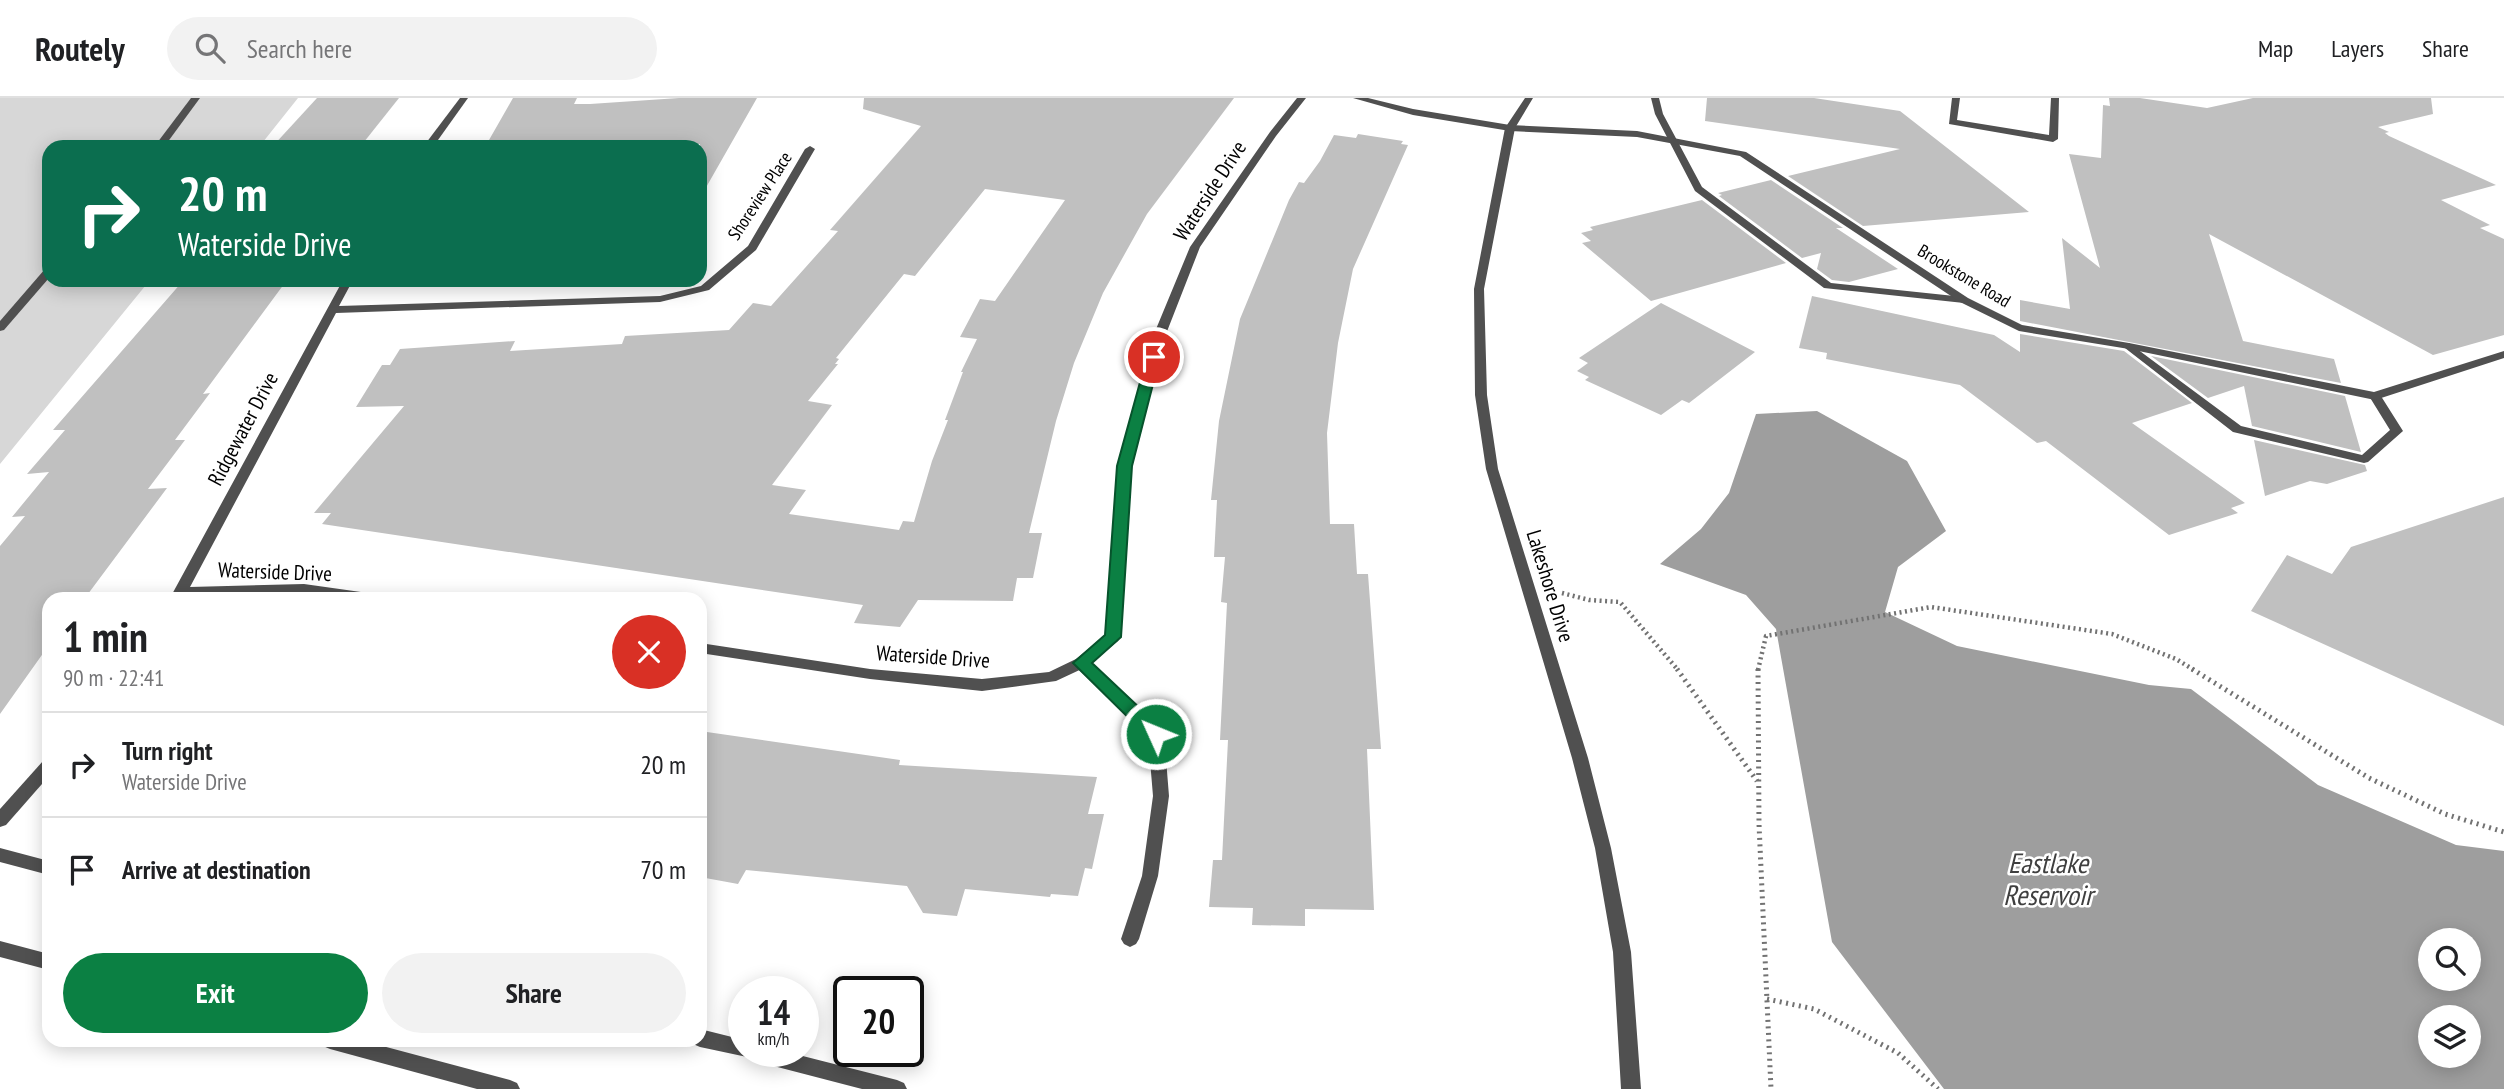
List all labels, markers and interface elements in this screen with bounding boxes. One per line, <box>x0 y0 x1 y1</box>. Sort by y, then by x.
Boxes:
search box <box>167 17 657 80</box>
text: Routely <box>35 27 125 70</box>
icon: search <box>191 29 229 67</box>
text: Search here <box>247 32 352 65</box>
text: Map <box>2258 33 2293 64</box>
text: Layers <box>2331 33 2384 64</box>
text: Share <box>2422 33 2469 64</box>
street label: Waterside Drive <box>1167 136 1252 246</box>
street label: Shoreview Place <box>722 147 797 244</box>
text: 20 m <box>178 161 267 225</box>
icon: right <box>63 168 154 259</box>
text: Waterside Drive <box>178 223 352 265</box>
street label: Brookstone Road <box>1914 239 2015 312</box>
pin <box>1124 327 1184 387</box>
icon: arrive <box>1135 338 1173 376</box>
street label: Ridgewater Drive <box>201 367 284 490</box>
street label: Lakeshore Drive <box>1521 526 1580 645</box>
street label: Waterside Drive <box>218 556 332 587</box>
text: 1 min <box>63 609 148 664</box>
button: close <box>612 615 686 689</box>
street label: Waterside Drive <box>875 639 991 674</box>
text: 90 m · 22:41 <box>63 663 164 692</box>
position arrow <box>1119 697 1193 771</box>
text: Turn right <box>122 734 213 767</box>
icon: right <box>63 746 101 784</box>
text: 20 m <box>640 748 686 781</box>
text: Waterside Drive <box>122 767 247 796</box>
water label: Eastlake Reservoir <box>2003 844 2097 913</box>
icon: arrive <box>63 851 101 889</box>
text: Arrive at destination <box>122 853 311 886</box>
text: 70 m <box>640 853 686 886</box>
map controls <box>2418 928 2481 1068</box>
button: search <box>2418 928 2481 991</box>
button: Exit <box>63 953 368 1033</box>
button: Share <box>382 953 686 1033</box>
speed limit sign: 20 <box>833 976 924 1067</box>
text: 14 <box>757 989 790 1035</box>
button: layers <box>2418 1005 2481 1068</box>
text: km/h <box>758 1027 789 1050</box>

